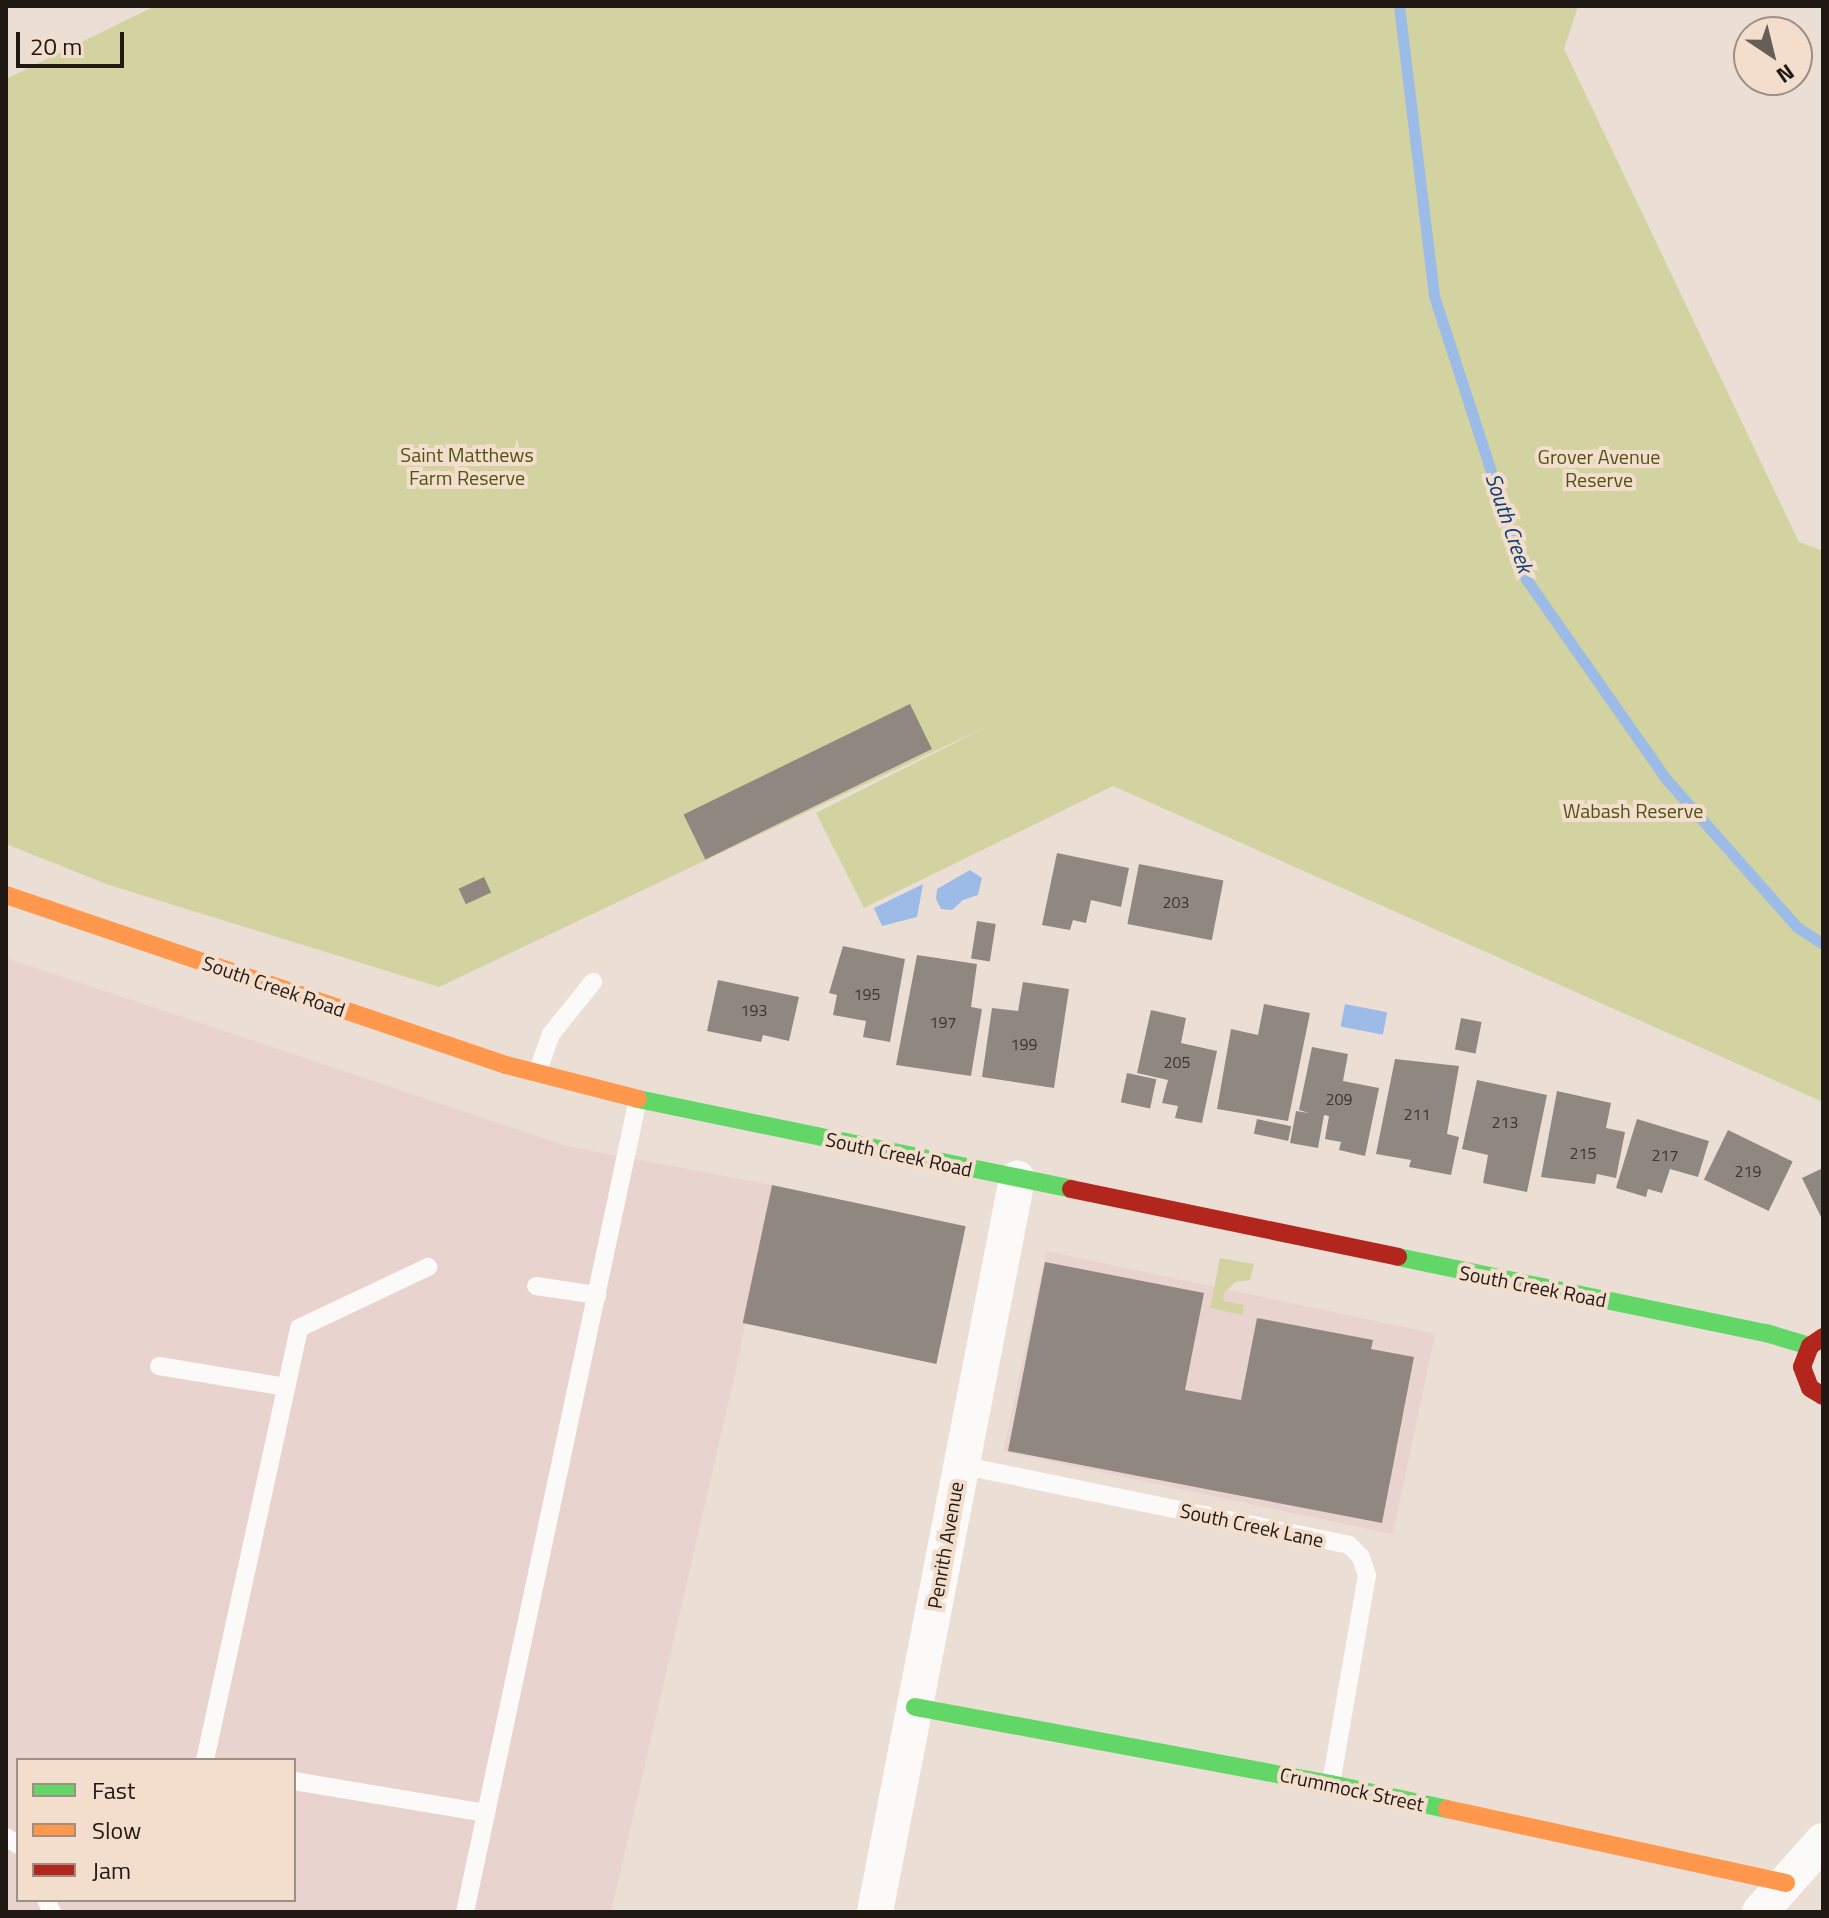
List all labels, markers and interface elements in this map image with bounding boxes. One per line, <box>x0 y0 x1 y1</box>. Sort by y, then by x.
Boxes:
scale bar <box>20 16 128 66</box>
north arrow <box>1733 16 1813 96</box>
text: 20 m <box>30 28 82 64</box>
text: N <box>1770 56 1802 92</box>
park label: Saint Matthews Farm Reserve <box>400 442 534 489</box>
park label: Grover Avenue Reserve <box>1538 444 1660 491</box>
water label: South Creek <box>1480 470 1538 576</box>
park label: Wabash Reserve <box>1563 798 1703 822</box>
house number: 203 <box>1163 892 1189 912</box>
street label: South Creek Road <box>200 950 348 1022</box>
house number: 195 <box>854 984 880 1004</box>
house number: 193 <box>741 1000 767 1020</box>
house number: 197 <box>930 1012 956 1032</box>
house number: 199 <box>1011 1034 1037 1054</box>
house number: 205 <box>1164 1052 1190 1072</box>
house number: 209 <box>1326 1089 1352 1109</box>
house number: 211 <box>1404 1104 1430 1124</box>
house number: 213 <box>1492 1112 1518 1132</box>
street label: South Creek Road <box>824 1127 974 1181</box>
house number: 215 <box>1570 1143 1596 1163</box>
house number: 217 <box>1652 1145 1678 1165</box>
house number: 219 <box>1735 1161 1761 1181</box>
street label: South Creek Road <box>1457 1260 1609 1312</box>
street label: Penrith Avenue <box>922 1480 968 1610</box>
street label: South Creek Lane <box>1178 1498 1326 1552</box>
legend <box>16 1758 296 1902</box>
street label: Crummock Street <box>1278 1762 1426 1816</box>
text: Fast <box>92 1772 135 1808</box>
text: Slow <box>92 1812 141 1848</box>
text: Jam <box>92 1852 131 1888</box>

